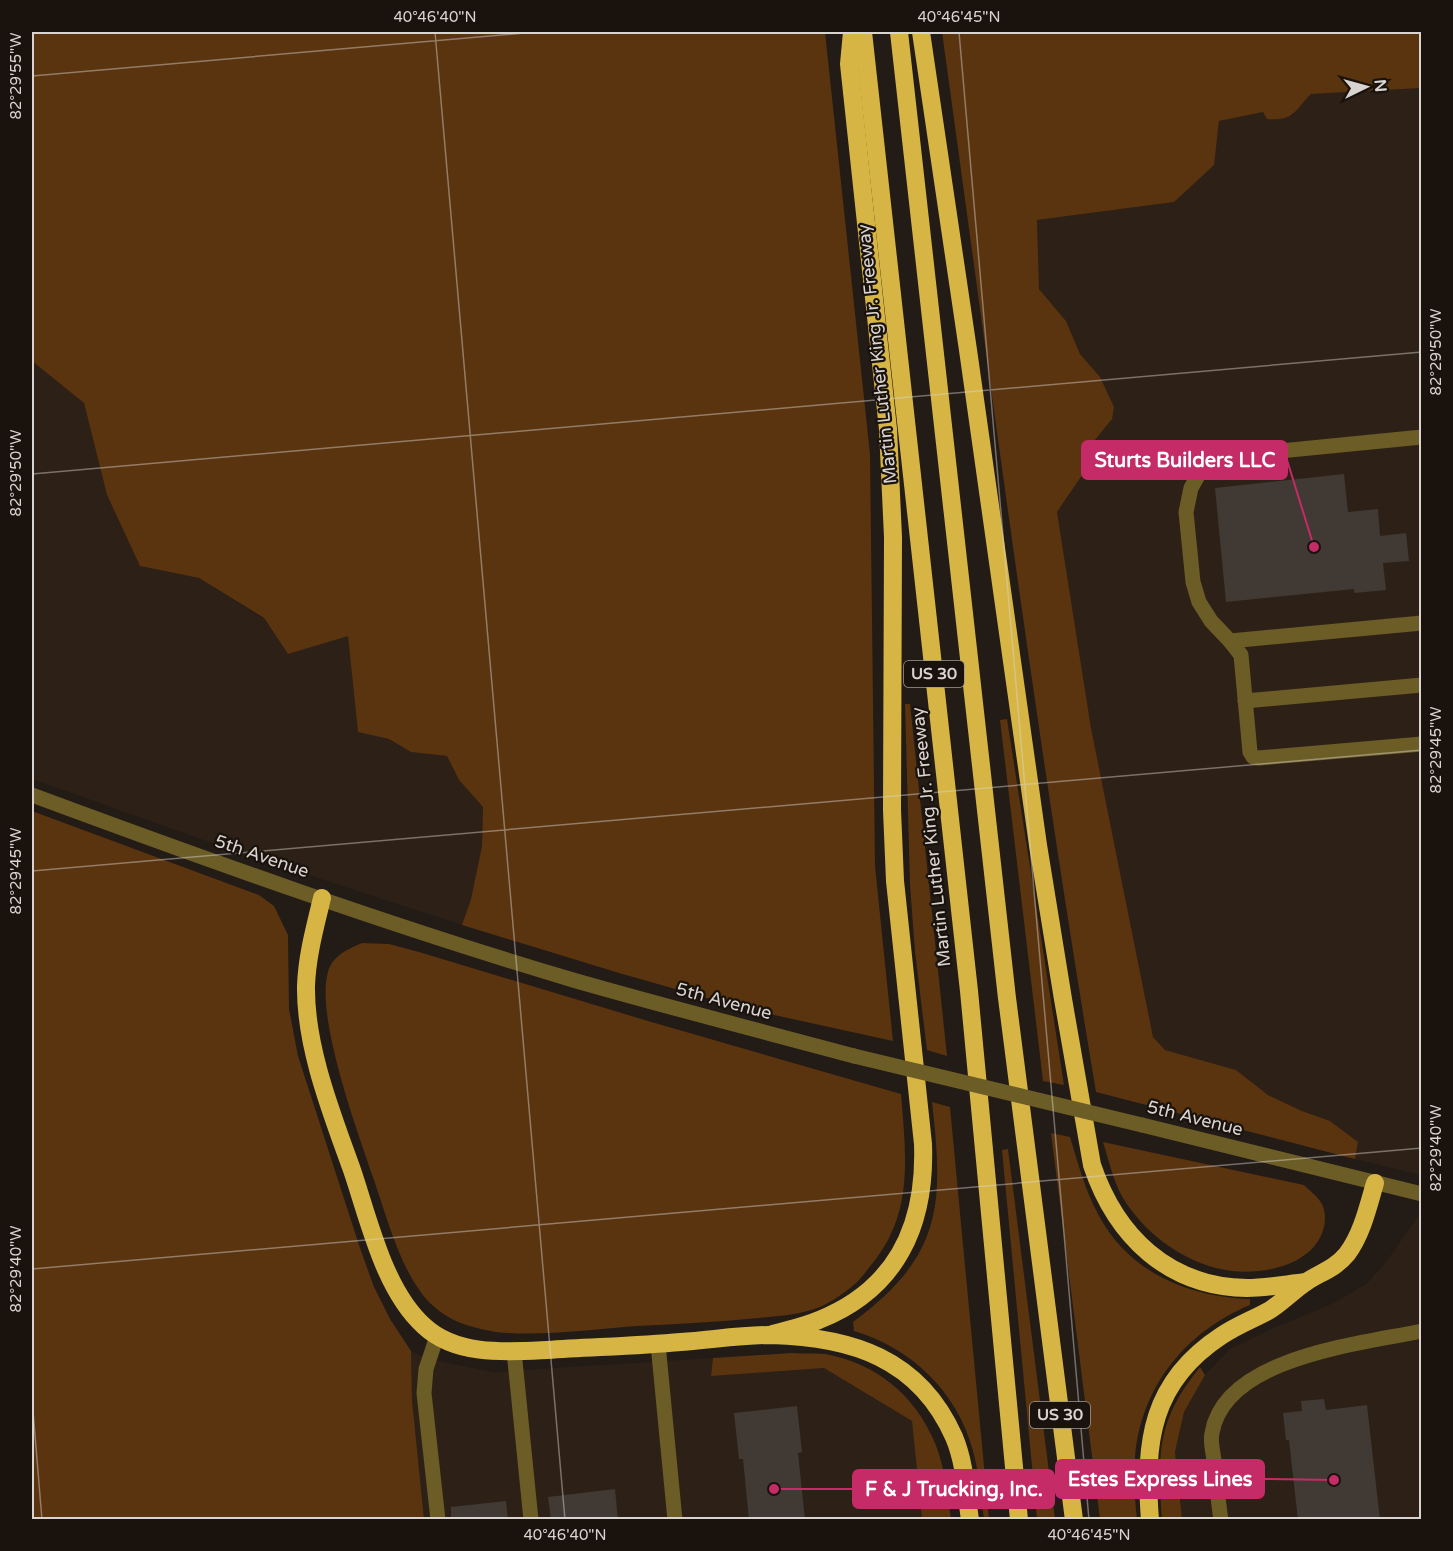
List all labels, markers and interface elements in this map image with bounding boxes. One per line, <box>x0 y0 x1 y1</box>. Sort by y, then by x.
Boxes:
text: 40°46'40"N <box>393 8 477 26</box>
text: 40°46'45"N <box>917 8 1001 26</box>
text: 82°29'55"W <box>7 33 25 119</box>
north arrow <box>1336 57 1396 117</box>
text: N <box>1369 79 1390 93</box>
street label: Martin Luther King Jr. Freeway <box>852 223 902 485</box>
text: 82°29'50"W <box>1427 309 1445 395</box>
text: 82°29'50"W <box>7 430 25 516</box>
callout: Sturts Builders LLC <box>1082 441 1287 479</box>
text: Sturts Builders LLC <box>1095 449 1276 473</box>
road number: US 30 <box>904 661 964 687</box>
street label: Martin Luther King Jr. Freeway <box>906 706 956 968</box>
text: 82°29'45"W <box>1427 707 1445 793</box>
text: 82°29'45"W <box>7 828 25 914</box>
street label: 5th Avenue <box>212 830 312 882</box>
street label: 5th Avenue <box>674 978 774 1024</box>
street label: 5th Avenue <box>1145 1095 1245 1141</box>
text: 82°29'40"W <box>1427 1105 1445 1191</box>
text: 82°29'40"W <box>7 1226 25 1312</box>
road number: US 30 <box>1030 1402 1090 1428</box>
callout: Estes Express Lines <box>1056 1460 1264 1498</box>
text: Estes Express Lines <box>1068 1468 1253 1492</box>
callout: F & J Trucking, Inc. <box>853 1470 1054 1508</box>
text: F & J Trucking, Inc. <box>865 1478 1043 1502</box>
text: 40°46'40"N <box>523 1526 607 1544</box>
text: 40°46'45"N <box>1047 1526 1131 1544</box>

